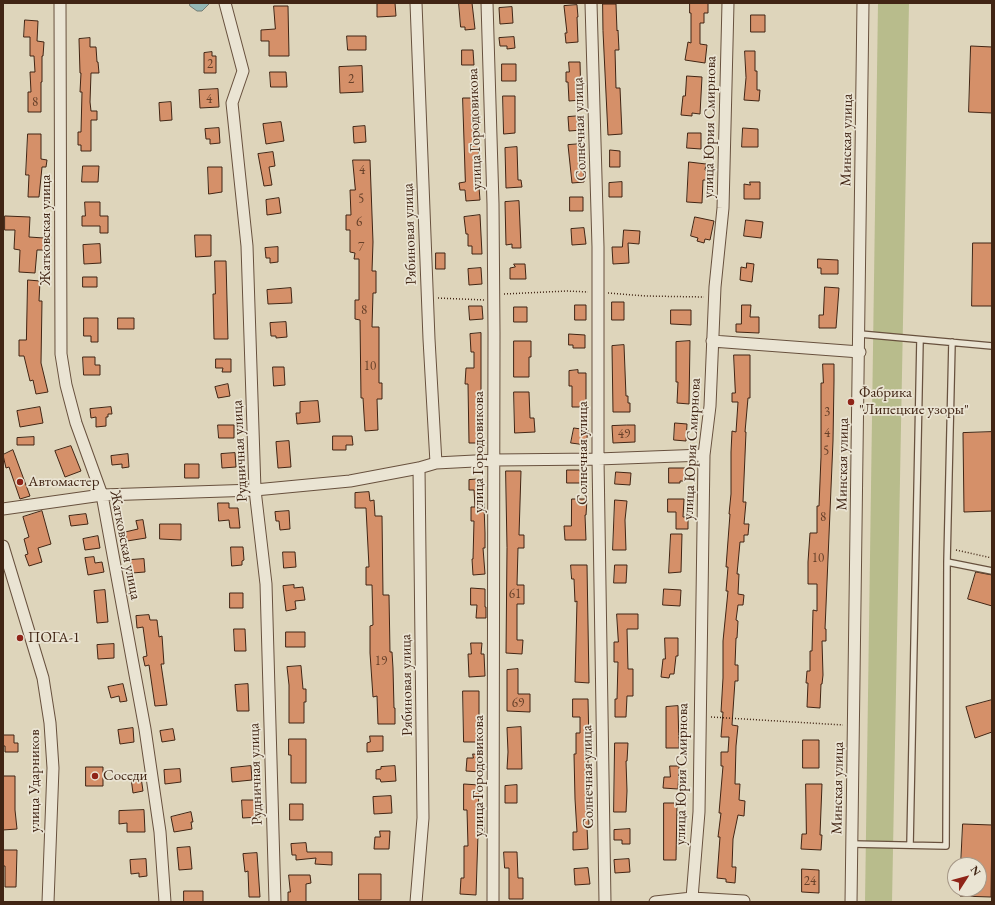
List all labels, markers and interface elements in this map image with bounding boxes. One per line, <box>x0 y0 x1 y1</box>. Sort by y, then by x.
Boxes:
house number: 2 <box>207 56 213 72</box>
street label: улица Юрия Смирнова <box>700 56 720 198</box>
street label: улица Городовикова <box>464 68 486 190</box>
house number: 2 <box>348 71 354 87</box>
street label: Солнечная улица <box>569 77 591 181</box>
house number: 4 <box>206 91 212 107</box>
street label: Минская улица <box>837 93 857 187</box>
house number: 8 <box>32 94 38 110</box>
house number: 4 <box>359 162 365 178</box>
street label: Жатковская улица <box>37 174 55 286</box>
street label: Рябиновая улица <box>399 183 421 285</box>
house number: 5 <box>358 191 364 207</box>
house number: 6 <box>356 214 362 230</box>
house number: 7 <box>358 239 364 255</box>
house number: 8 <box>361 302 367 318</box>
house number: 10 <box>364 358 376 374</box>
street label: улица Юрия Смирнова <box>679 378 705 520</box>
place label: Фабрика "Липецкие узоры" <box>859 384 969 419</box>
street label: улица Городовикова <box>470 391 488 513</box>
marker: Фабрика "Липецкие узоры" <box>846 397 856 407</box>
street label: Рудничная улица <box>228 399 252 503</box>
street label: Солнечная улица <box>574 401 592 505</box>
house number: 3 <box>824 404 830 420</box>
street label: Минская улица <box>833 417 853 511</box>
house number: 4 <box>824 425 830 441</box>
house number: 49 <box>618 426 630 442</box>
house number: 5 <box>823 443 829 459</box>
place label: Автомастер <box>28 473 99 491</box>
marker: Автомастер <box>15 477 25 487</box>
street label: Жатковская улица <box>106 489 144 601</box>
house number: 8 <box>820 509 826 525</box>
house number: 10 <box>812 550 824 566</box>
house number: 61 <box>509 586 521 602</box>
place label: ПОГА-1 <box>28 629 80 647</box>
marker: ПОГА-1 <box>15 633 25 643</box>
street label: Рябиновая улица <box>397 634 417 736</box>
house number: 19 <box>375 653 387 669</box>
house number: 69 <box>512 695 524 711</box>
street label: улица Юрия Смирнова <box>672 703 692 845</box>
street label: улица Городовикова <box>470 715 488 837</box>
street label: Рудничная улица <box>245 723 267 825</box>
street label: Солнечная улица <box>578 725 598 829</box>
street label: улица Ударников <box>26 729 44 833</box>
street label: Минская улица <box>828 741 848 835</box>
place label: Соседи <box>103 767 147 785</box>
marker: Соседи <box>90 771 100 781</box>
north arrow <box>947 857 987 897</box>
text: N <box>968 863 984 878</box>
house number: 24 <box>804 873 816 889</box>

